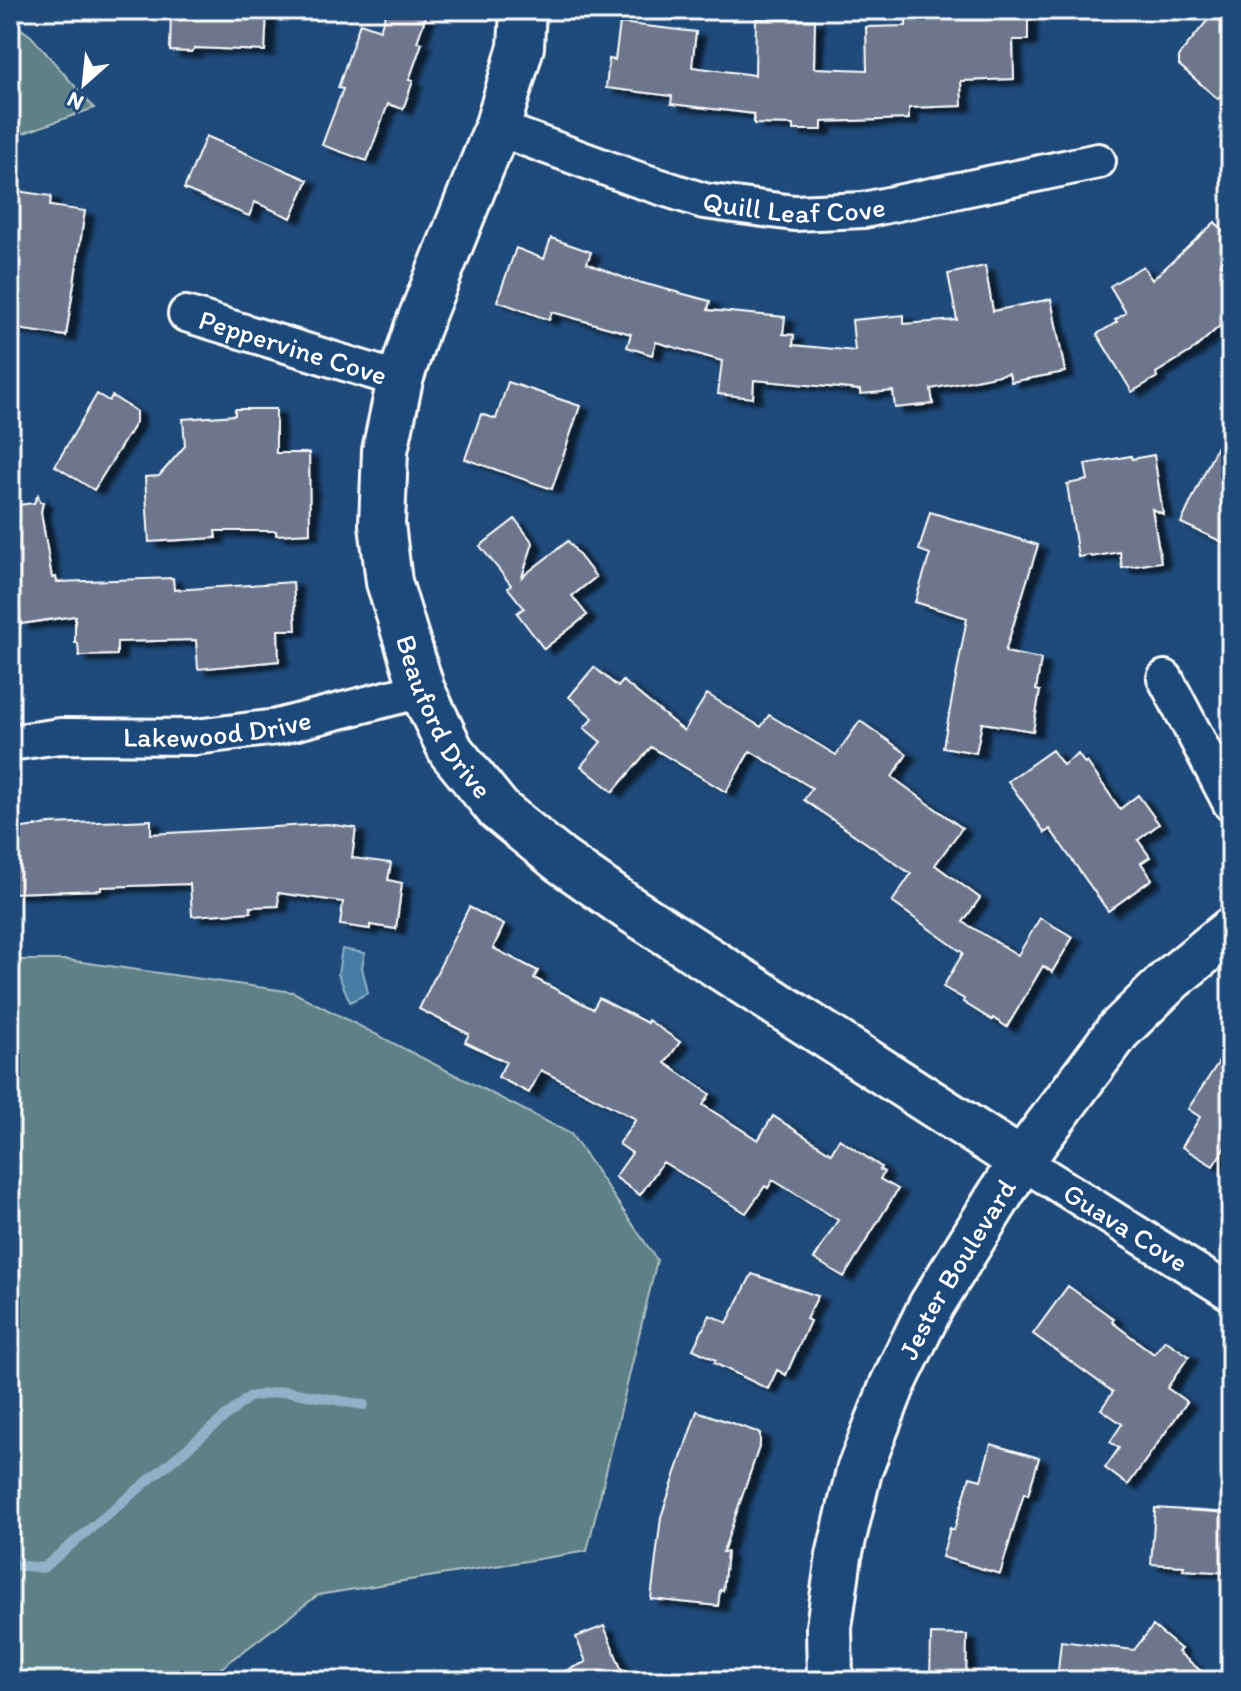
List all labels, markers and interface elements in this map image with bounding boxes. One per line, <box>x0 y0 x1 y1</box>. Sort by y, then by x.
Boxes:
north arrow <box>44 44 124 124</box>
text: N <box>62 86 88 117</box>
street label: Quill Leaf Cove <box>701 184 888 230</box>
street label: Peppervine Cove <box>195 302 391 392</box>
street label: Beauford Drive <box>389 631 500 805</box>
street label: Lakewood Drive <box>123 702 315 754</box>
street label: Jester Boulevard <box>891 1172 1023 1365</box>
street label: Guava Cove <box>1057 1175 1195 1279</box>

